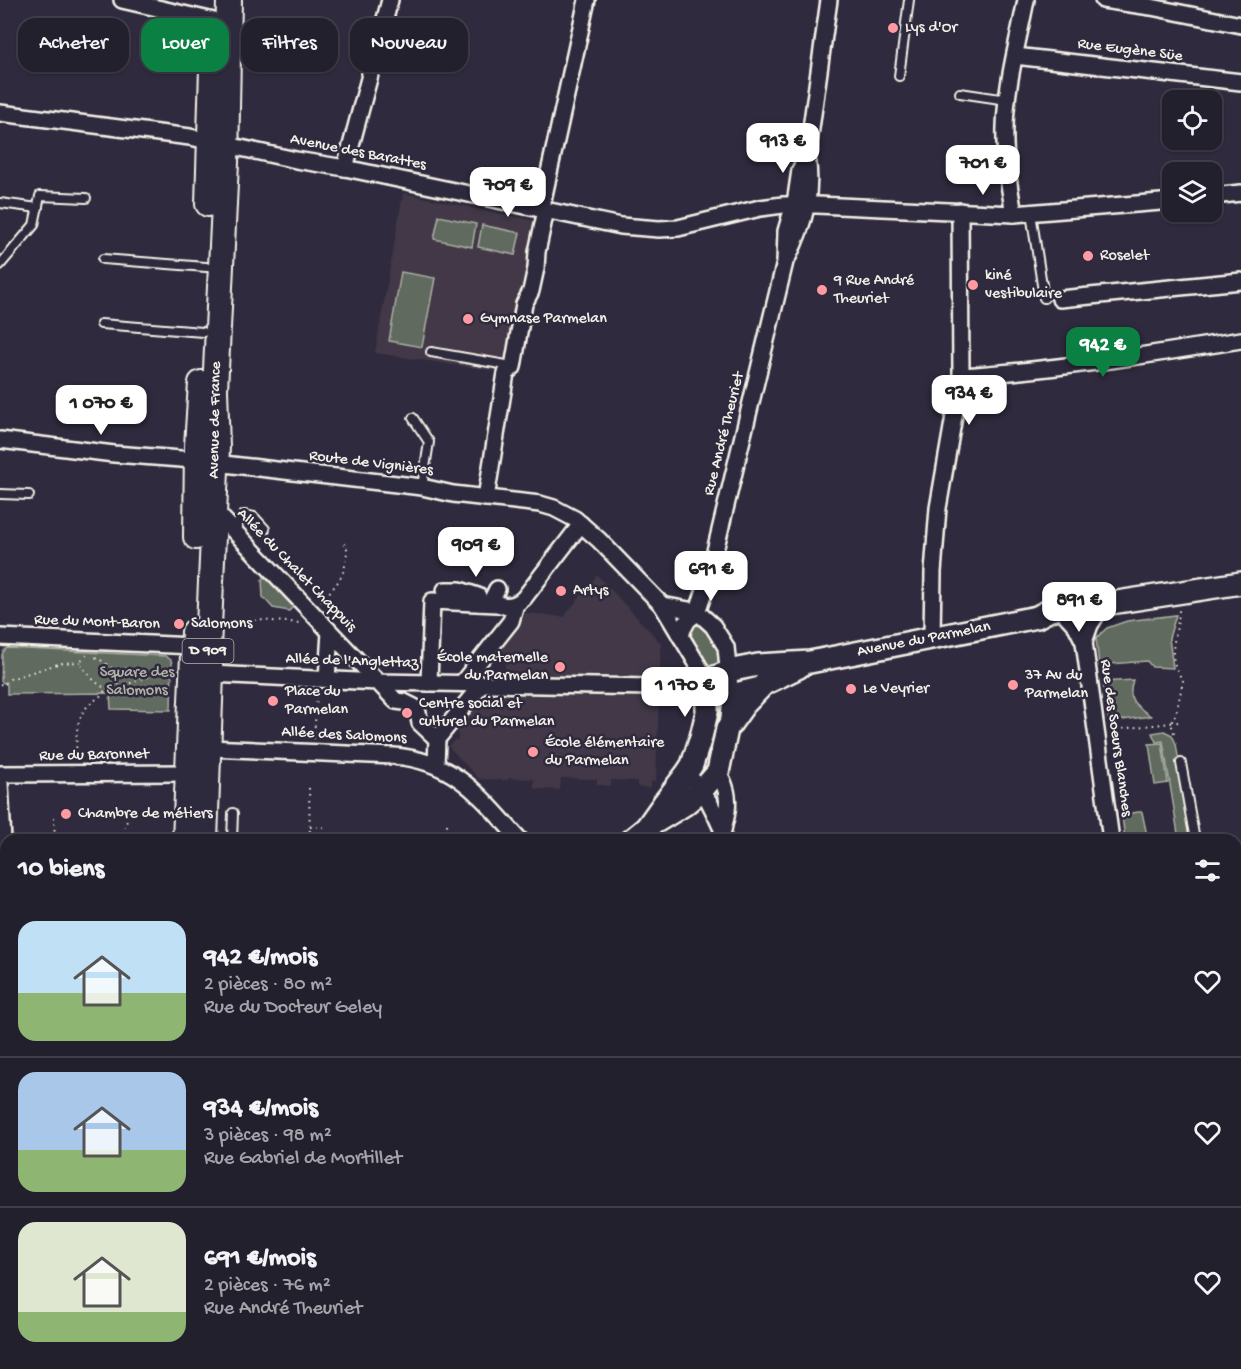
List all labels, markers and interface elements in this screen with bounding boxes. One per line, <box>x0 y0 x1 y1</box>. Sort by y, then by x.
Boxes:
chip: Acheter <box>18 18 129 72</box>
chip: Louer <box>141 18 229 72</box>
chip: Filtres <box>241 18 338 72</box>
chip: Nouveau <box>350 18 468 72</box>
place label: Lys d'Or <box>905 19 958 38</box>
marker: Lys d'Or <box>886 21 900 35</box>
street label: Rue Eugène Süe <box>1076 35 1184 67</box>
map controls <box>1162 90 1222 222</box>
button: locate <box>1162 90 1222 150</box>
pin: 913 € <box>741 123 825 174</box>
street label: Avenue des Barattes <box>288 131 429 176</box>
text: 913 € <box>760 131 806 154</box>
pin: 701 € <box>941 145 1025 196</box>
text: 701 € <box>960 153 1006 176</box>
button: layers <box>1162 162 1222 222</box>
pin: 709 € <box>466 167 550 218</box>
text: 709 € <box>484 175 532 198</box>
place label: Roselet <box>1100 247 1151 266</box>
marker: Roselet <box>1081 249 1095 263</box>
place label: kiné vestibulaire <box>985 267 1063 304</box>
place label: 9 Rue André Theuriet <box>833 272 915 309</box>
marker: kiné vestibulaire <box>966 278 980 292</box>
marker: 9 Rue André Theuriet <box>815 283 829 297</box>
place label: Gymnase Parmelan <box>480 310 607 329</box>
marker: Gymnase Parmelan <box>461 312 475 326</box>
pin: 942 € <box>1061 327 1145 378</box>
text: 942 € <box>1080 335 1126 358</box>
street label: Avenue de France <box>205 360 227 479</box>
street label: Rue André Theuriet <box>700 369 750 498</box>
pin: 934 € <box>927 375 1011 426</box>
text: 934 € <box>946 383 992 406</box>
pin: 1 070 € <box>46 385 156 436</box>
text: 1 070 € <box>70 393 132 416</box>
street label: Route de Vignières <box>308 447 435 481</box>
street label: Allée du Chalet Chappuis <box>232 505 361 638</box>
pin: 909 € <box>434 527 518 578</box>
text: 909 € <box>452 535 500 558</box>
pin: 691 € <box>669 551 753 602</box>
text: 691 € <box>689 559 733 582</box>
place label: Artys <box>573 582 610 601</box>
pin: 891 € <box>1037 582 1121 633</box>
marker: Artys <box>554 584 568 598</box>
text: 891 € <box>1056 590 1102 613</box>
street label: Rue du Mont-Baron <box>34 611 161 635</box>
place label: Salomons <box>191 615 253 634</box>
marker: Salomons <box>172 617 186 631</box>
street label: Avenue du Parmelan <box>856 618 993 662</box>
road number: D 909 <box>182 639 234 663</box>
place label: École maternelle du Parmelan <box>437 649 549 686</box>
street label: Allée de l'Anglettaz <box>285 650 420 674</box>
street label: Rue des Soeurs Blanches <box>1095 658 1136 819</box>
marker: École maternelle du Parmelan <box>553 660 567 674</box>
park label: Square des Salomons <box>100 664 175 701</box>
pin: 1 170 € <box>630 667 740 718</box>
place label: 37 Av du Parmelan <box>1024 667 1088 704</box>
text: 1 170 € <box>655 675 715 698</box>
marker: 37 Av du Parmelan <box>1006 678 1020 692</box>
place label: Le Veyrier <box>863 680 930 699</box>
marker: Le Veyrier <box>844 682 858 696</box>
place label: Place du Parmelan <box>284 683 348 720</box>
marker: Place du Parmelan <box>266 694 280 708</box>
place label: Centre social et culturel du Parmelan <box>419 695 555 732</box>
marker: Centre social et culturel du Parmelan <box>400 706 414 720</box>
street label: Allée des Salomons <box>281 723 408 749</box>
place label: École élémentaire du Parmelan <box>545 734 665 771</box>
marker: École élémentaire du Parmelan <box>526 745 540 759</box>
street label: Rue du Baronnet <box>39 746 150 766</box>
place label: Chambre de métiers <box>78 805 214 824</box>
marker: Chambre de métiers <box>59 807 73 821</box>
icon: filters <box>1191 854 1224 887</box>
text: 10 biens <box>18 855 104 886</box>
text: 942 €/mois <box>204 943 317 974</box>
icon: home <box>66 945 138 1017</box>
icon: heart <box>1191 965 1224 998</box>
text: 2 pièces · 80 m² <box>204 974 332 997</box>
text: Rue du Docteur Geley <box>204 997 382 1020</box>
text: 934 €/mois <box>204 1094 318 1125</box>
icon: home <box>66 1096 138 1168</box>
icon: heart <box>1191 1116 1224 1149</box>
text: 3 pièces · 98 m² <box>204 1125 332 1148</box>
text: Rue Gabriel de Mortillet <box>204 1148 402 1171</box>
text: 691 €/mois <box>204 1244 316 1275</box>
icon: home <box>66 1246 138 1318</box>
icon: heart <box>1191 1266 1224 1299</box>
text: 2 pièces · 76 m² <box>204 1275 331 1298</box>
text: Rue André Theuriet <box>204 1298 362 1321</box>

